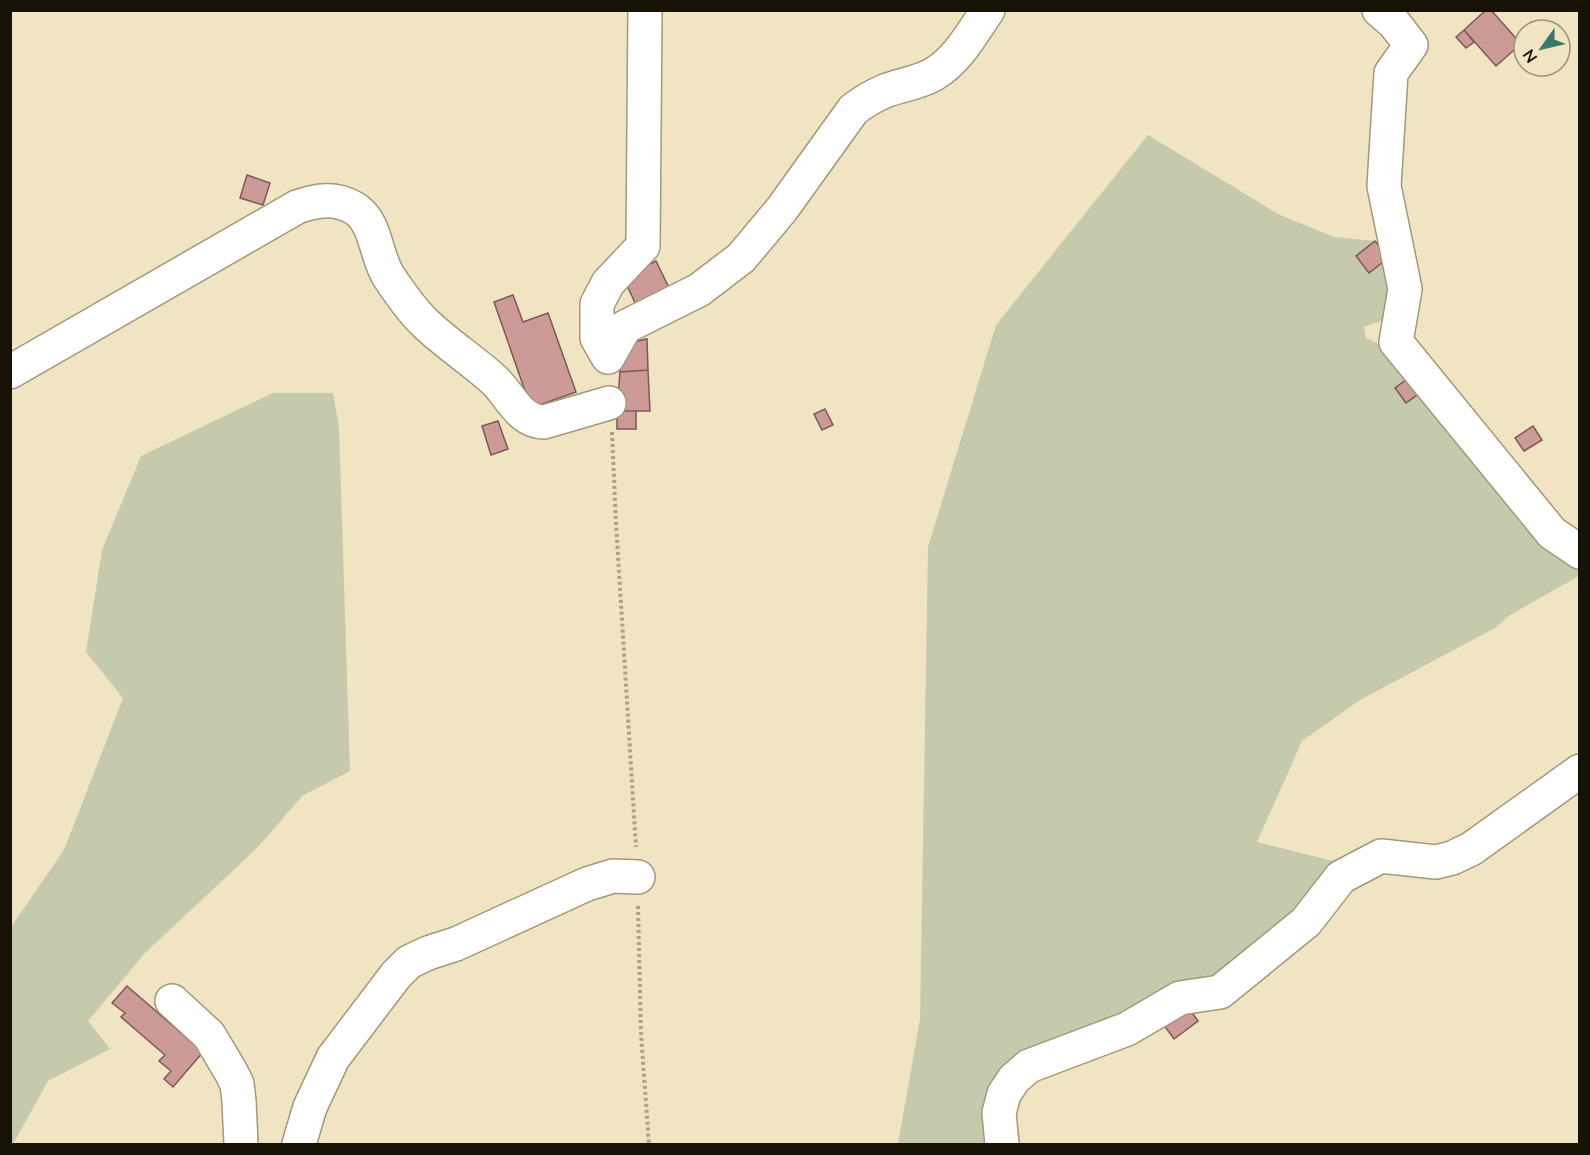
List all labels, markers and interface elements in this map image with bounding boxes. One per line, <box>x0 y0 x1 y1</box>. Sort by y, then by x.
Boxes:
north arrow <box>1512 18 1572 78</box>
text: N <box>1518 45 1543 67</box>

